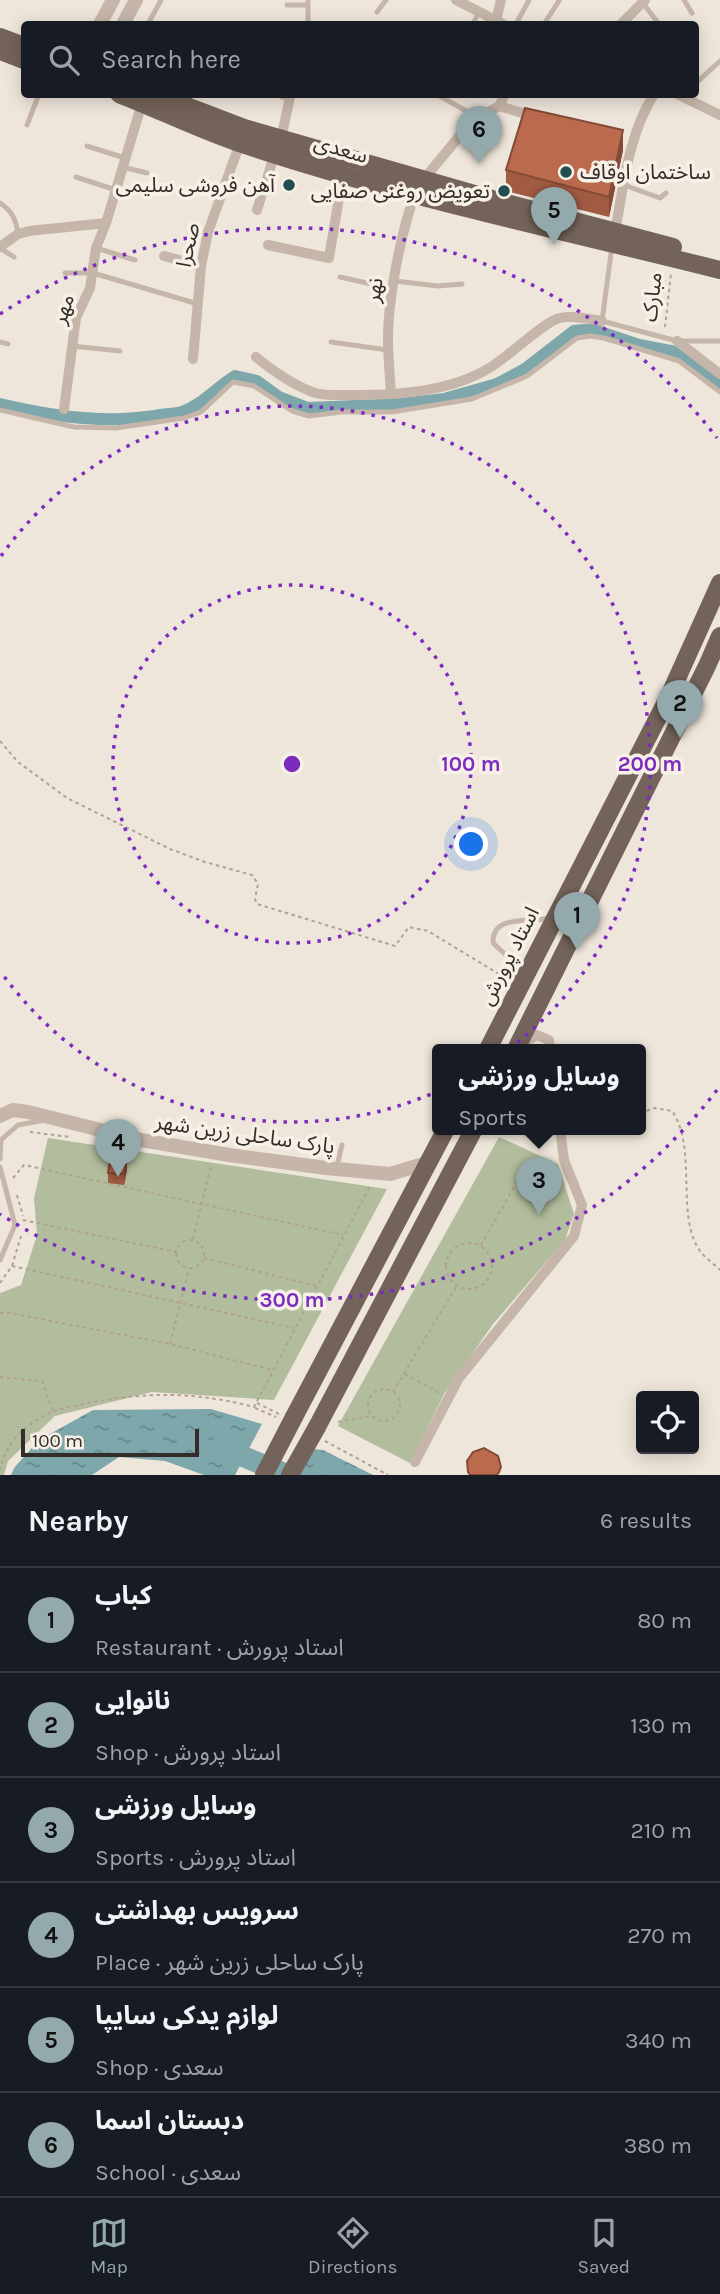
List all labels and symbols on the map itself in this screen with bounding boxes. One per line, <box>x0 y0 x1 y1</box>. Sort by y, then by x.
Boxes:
pin: 6 <box>456 106 502 164</box>
street label: سعدی <box>311 130 371 168</box>
place label: ساختمان اوقاف <box>580 160 711 184</box>
marker: ساختمان اوقاف <box>558 164 574 180</box>
place label: آهن فروشی سلیمی <box>116 173 276 197</box>
marker: آهن فروشی سلیمی <box>281 177 297 193</box>
place label: تعویض روغنی صفایی <box>311 179 490 203</box>
marker: تعویض روغنی صفایی <box>496 183 512 199</box>
pin: 5 <box>531 187 577 245</box>
street label: صحرا <box>172 220 204 270</box>
street label: مبارک <box>637 271 667 323</box>
street label: نهر <box>360 276 388 305</box>
street label: مهر <box>46 291 79 328</box>
pin: 2 <box>657 680 703 738</box>
centre of rings <box>280 752 304 776</box>
text: 100 m <box>441 752 501 776</box>
text: 200 m <box>618 752 682 776</box>
your location <box>454 827 488 861</box>
pin: 1 <box>554 892 600 950</box>
street label: استاد پرورش <box>474 903 545 1010</box>
street label: پارک ساحلی زرین شهر <box>152 1109 336 1160</box>
pin: 4 <box>95 1119 141 1177</box>
pin: 3 <box>516 1157 562 1215</box>
text: 300 m <box>260 1288 324 1312</box>
scale bar <box>21 1426 200 1458</box>

